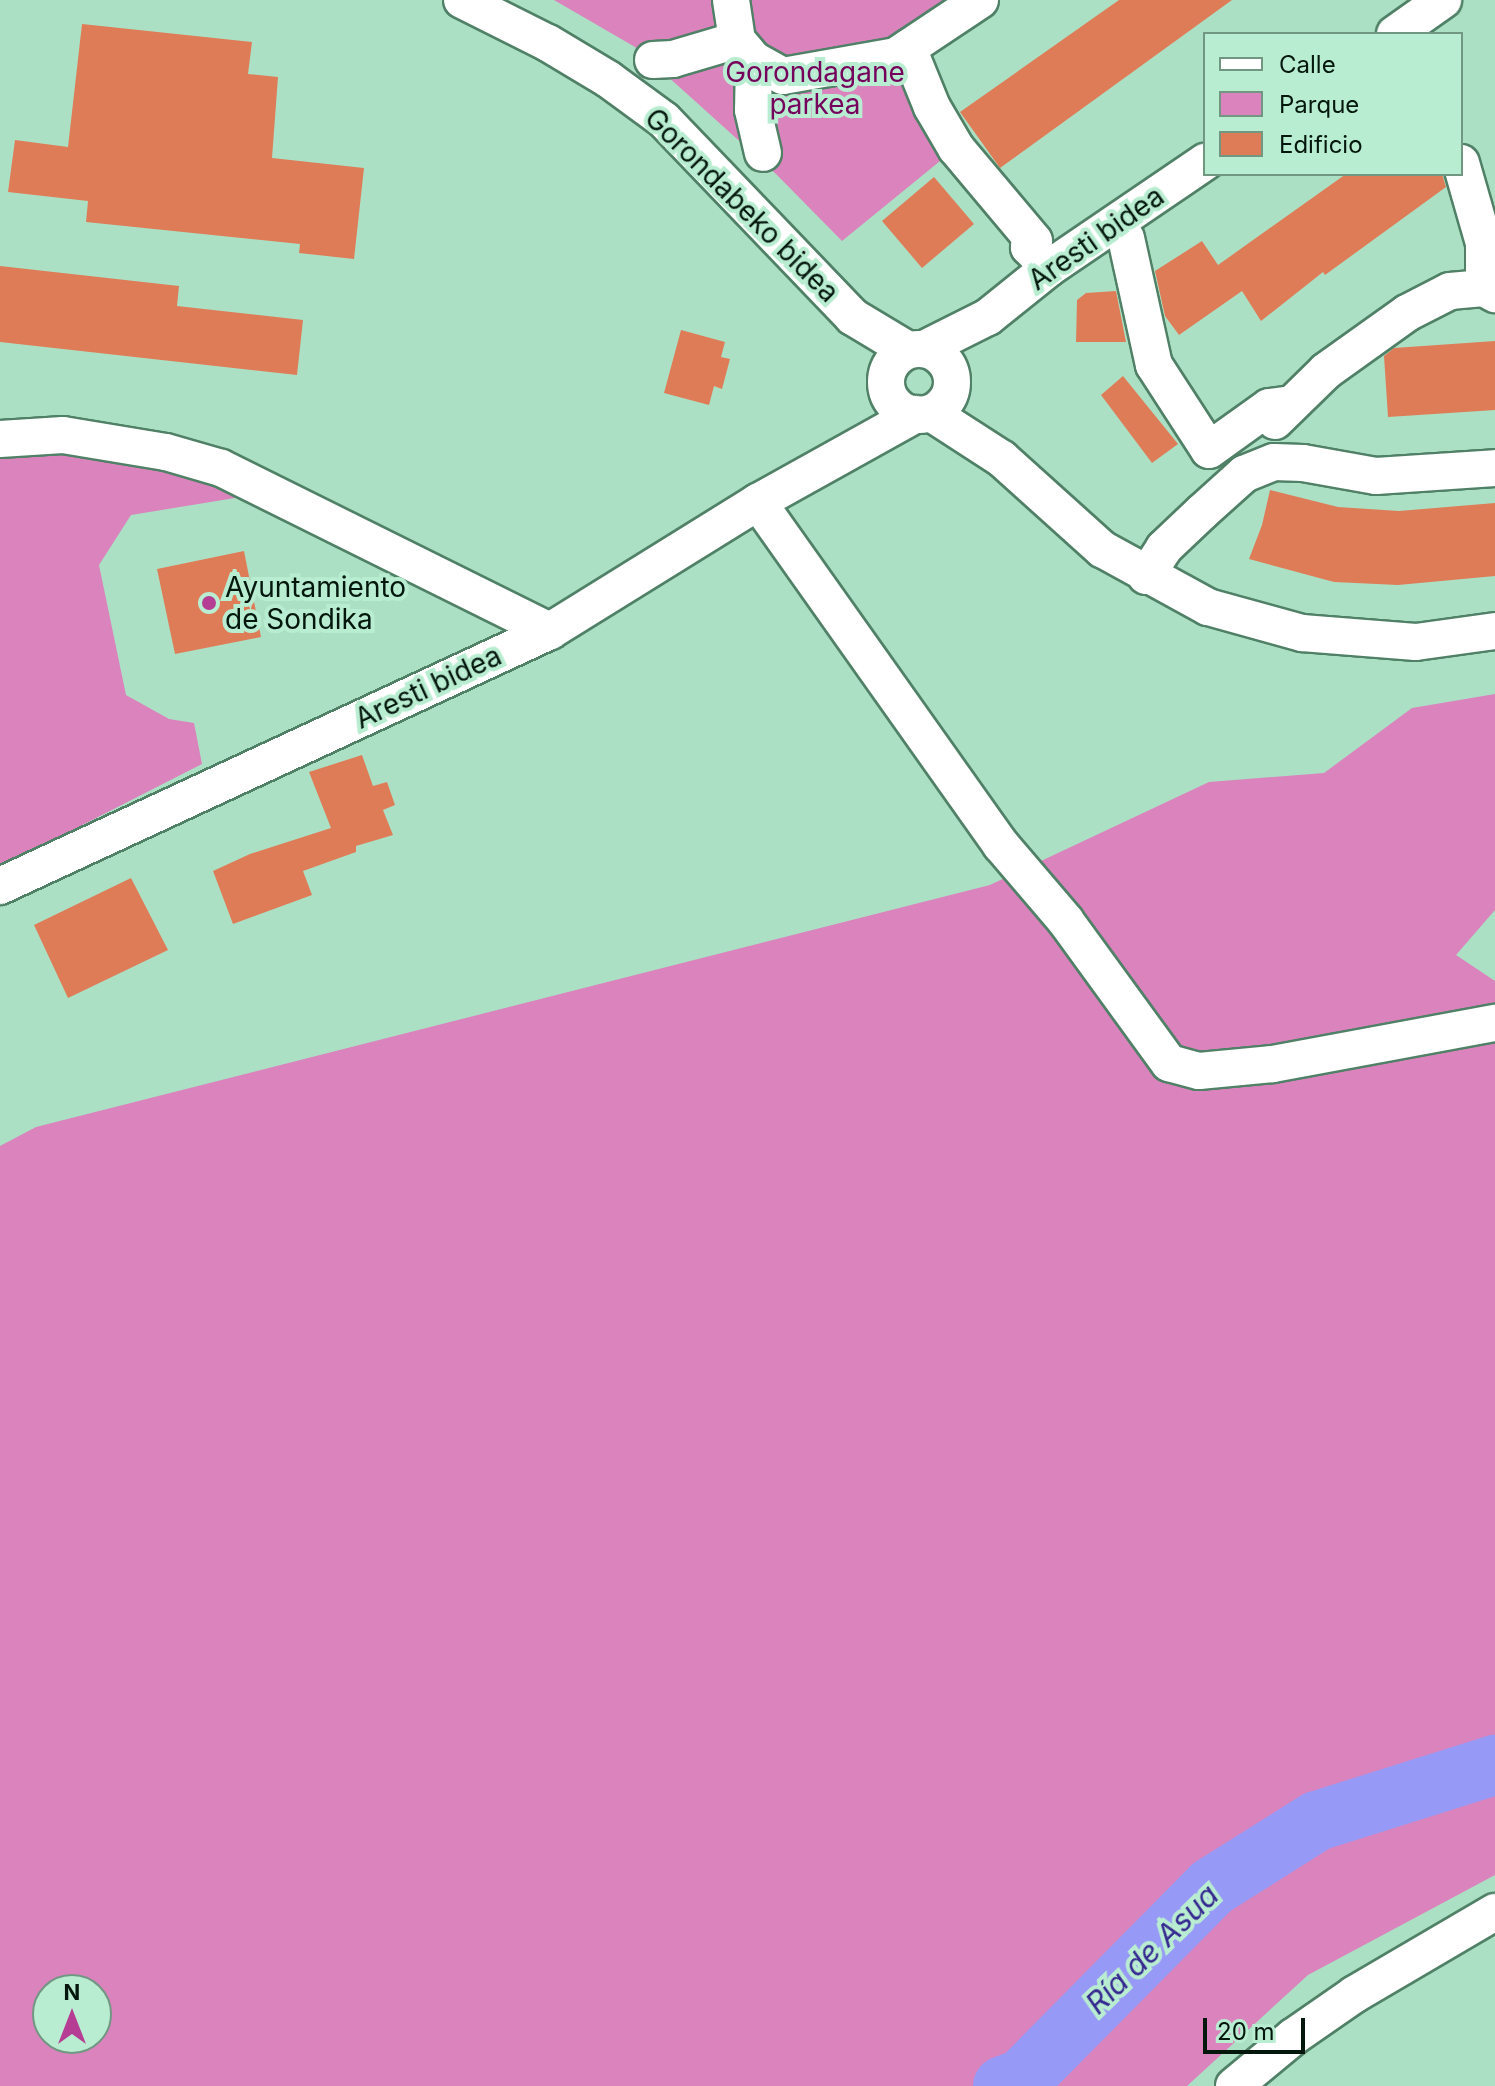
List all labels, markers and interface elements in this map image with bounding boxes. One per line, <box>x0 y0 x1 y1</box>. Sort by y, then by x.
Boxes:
legend <box>1203 32 1463 176</box>
text: Calle <box>1279 50 1336 79</box>
park label: Gorondagane parkea <box>725 55 905 121</box>
text: Parque <box>1279 90 1359 119</box>
street label: Gorondabeko bidea <box>638 101 846 309</box>
text: Edificio <box>1279 130 1363 159</box>
street label: Aresti bidea <box>1022 179 1170 297</box>
place label: Ayuntamiento de Sondika <box>225 570 406 636</box>
marker: Ayuntamiento de Sondika <box>200 594 218 612</box>
street label: Aresti bidea <box>349 638 507 736</box>
water label: Ría de Asua <box>1078 1877 1226 2021</box>
north arrow <box>32 1974 112 2054</box>
text: N <box>64 1979 80 2005</box>
scale bar <box>1207 2002 1309 2052</box>
text: 20 m <box>1217 2017 1275 2046</box>

